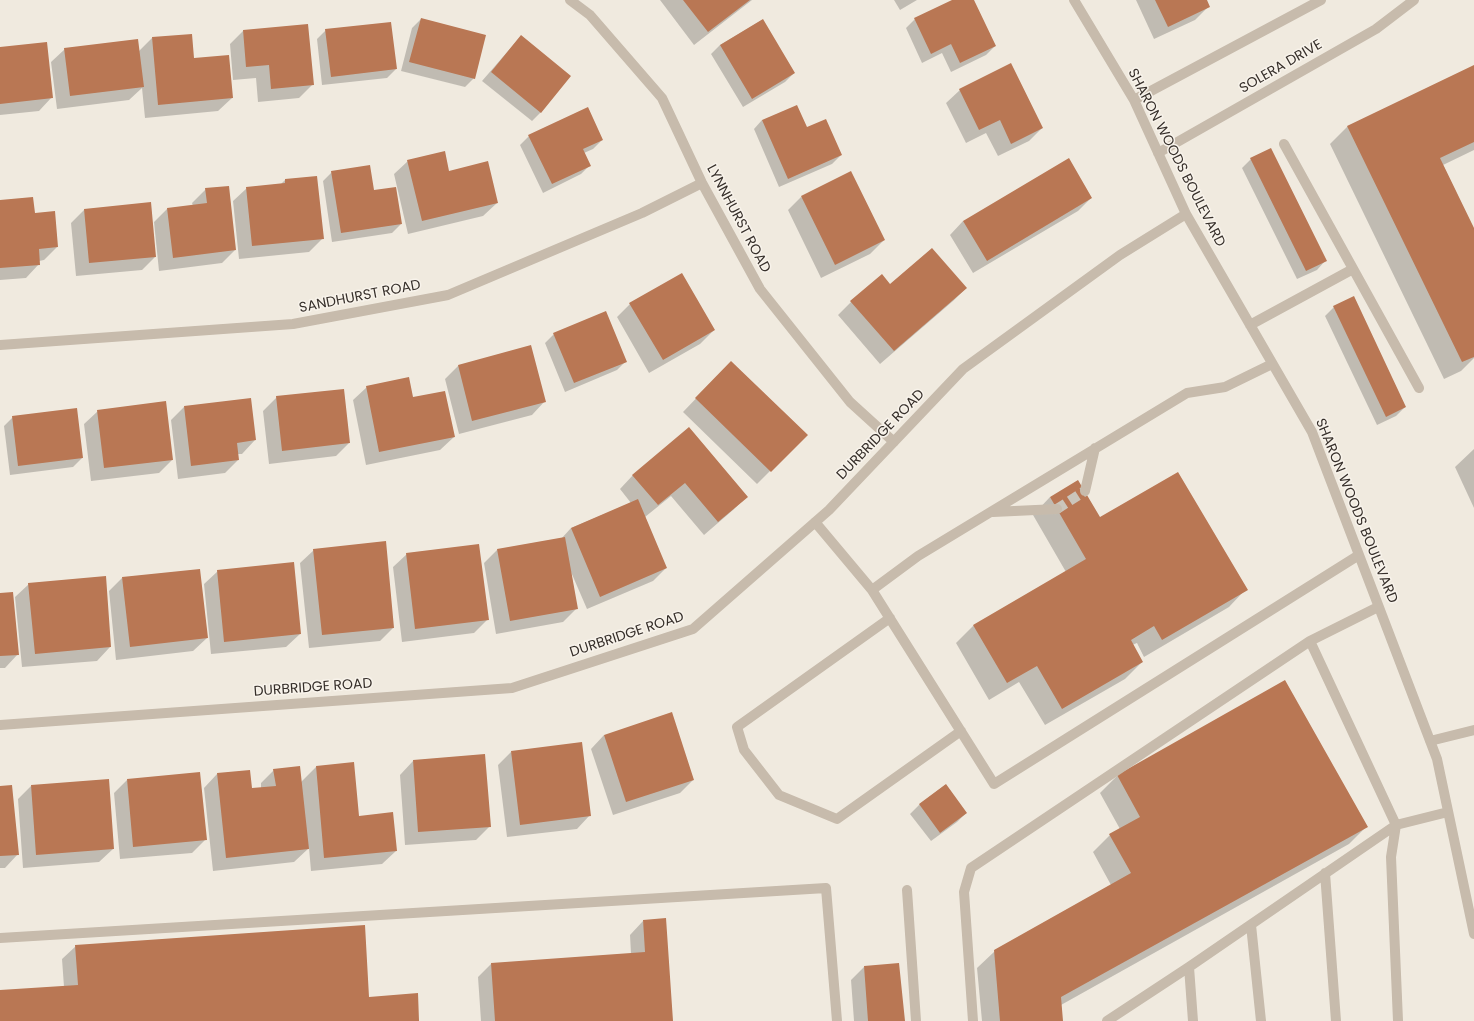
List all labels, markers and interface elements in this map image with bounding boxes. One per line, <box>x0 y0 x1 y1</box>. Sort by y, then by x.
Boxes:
street label: SOLERA DRIVE <box>1237 37 1325 97</box>
street label: SHARON WOODS BOULEVARD <box>1124 66 1228 250</box>
street label: LYNNHURST ROAD <box>702 162 774 276</box>
street label: SANDHURST ROAD <box>298 277 422 317</box>
street label: DURBRIDGE ROAD <box>834 386 928 484</box>
street label: SHARON WOODS BOULEVARD <box>1311 416 1401 606</box>
street label: DURBRIDGE ROAD <box>568 609 686 661</box>
street label: DURBRIDGE ROAD <box>253 675 373 701</box>

